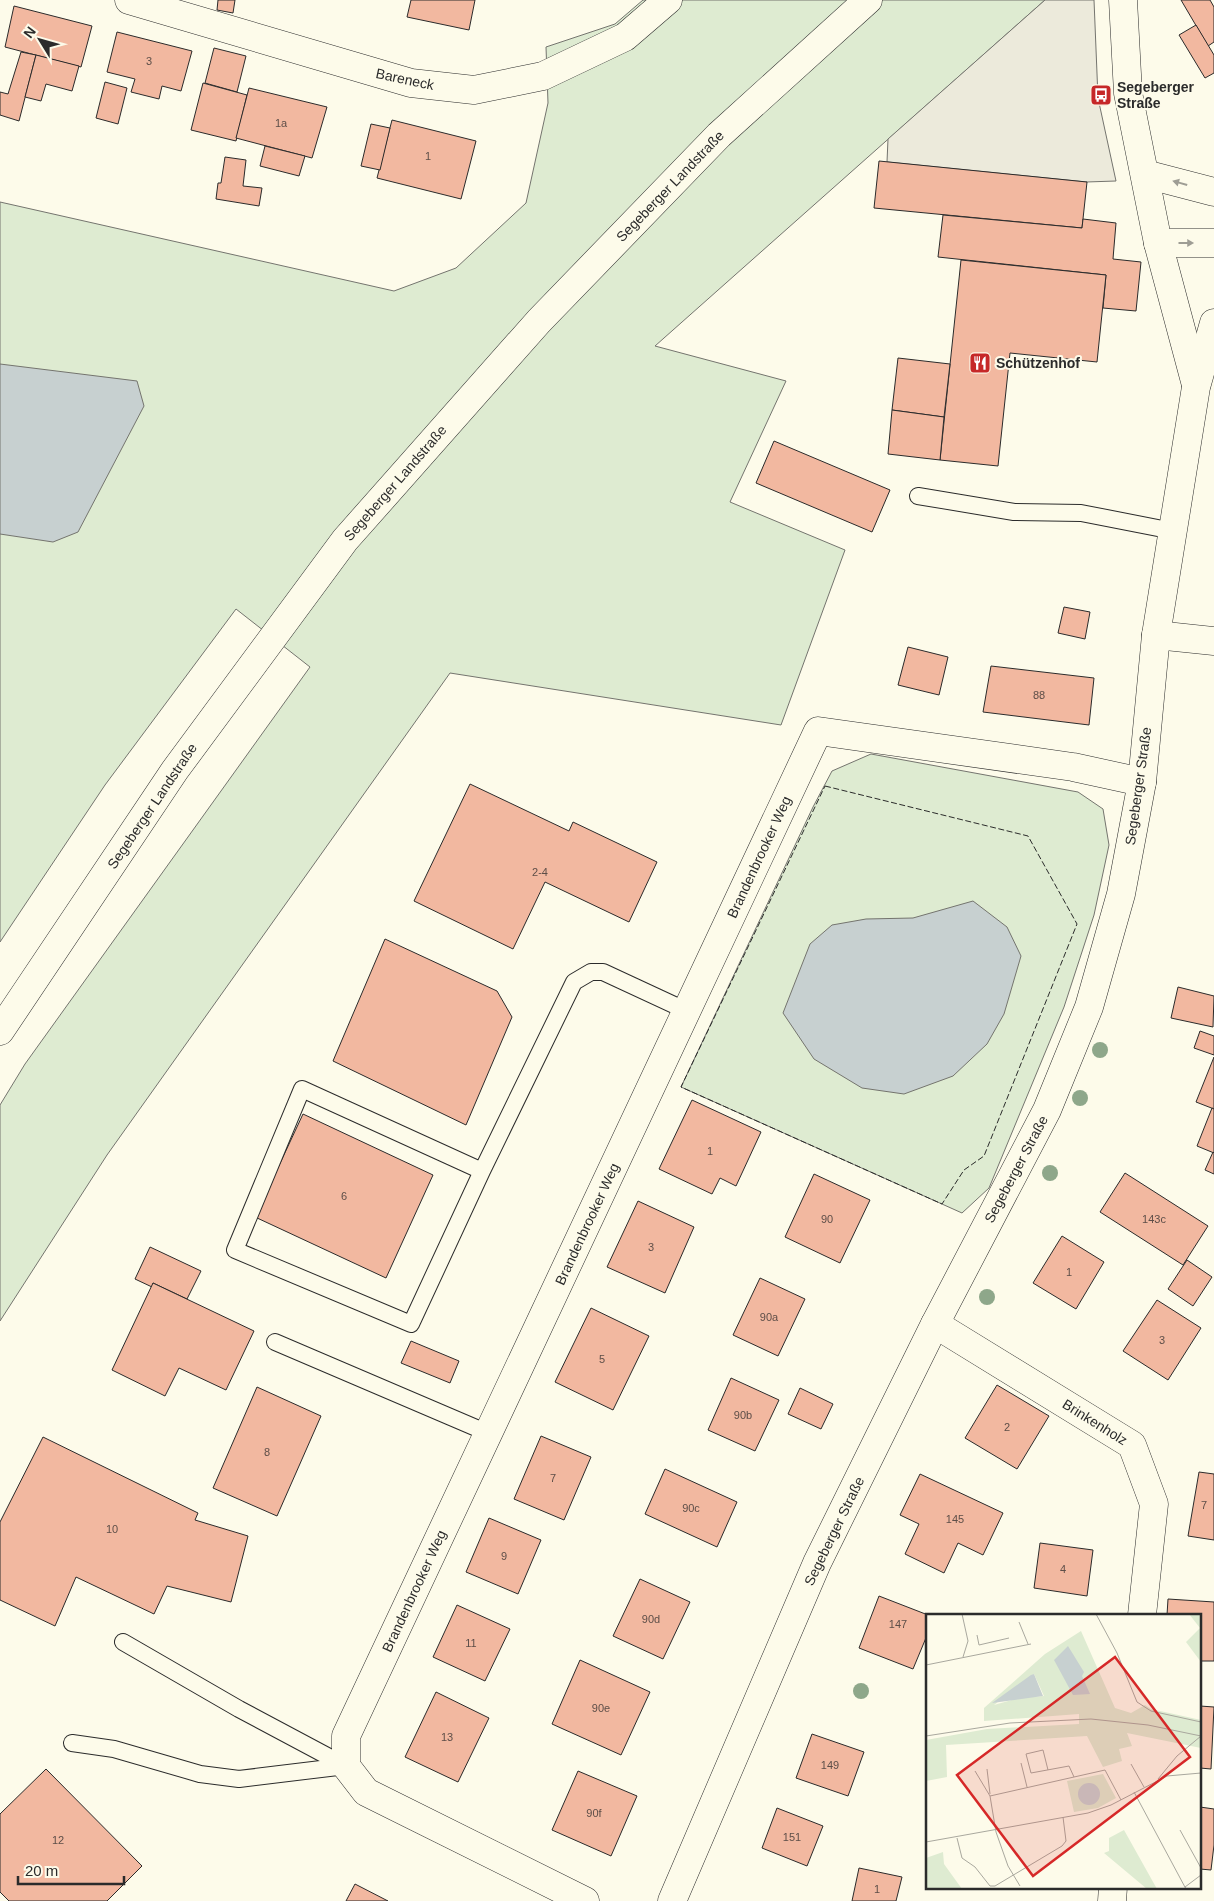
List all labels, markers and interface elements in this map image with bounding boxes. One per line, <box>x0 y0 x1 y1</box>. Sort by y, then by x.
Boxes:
north arrow <box>15 15 65 65</box>
text: N <box>20 23 39 41</box>
house number: 3 <box>146 55 152 67</box>
street label: Bareneck <box>374 65 437 93</box>
place label: Segeberger Straße <box>1117 79 1195 111</box>
bus stop icon: Segeberger Straße <box>1089 83 1113 107</box>
house number: 1a <box>275 117 288 129</box>
street label: Segeberger Landstraße <box>613 127 727 245</box>
house number: 1 <box>425 150 431 162</box>
one-way arrow <box>1172 179 1187 187</box>
one-way arrow <box>1178 239 1194 247</box>
restaurant icon: Schützenhof <box>968 351 992 375</box>
place label: Schützenhof <box>996 355 1080 371</box>
street label: Segeberger Landstraße <box>340 422 450 544</box>
house number: 88 <box>1033 689 1045 701</box>
street label: Segeberger Straße <box>1122 726 1154 846</box>
street label: Segeberger Landstraße <box>104 740 200 872</box>
street label: Brandenbrooker Weg <box>724 793 794 921</box>
house number: 2-4 <box>532 866 548 878</box>
street label: Segeberger Straße <box>981 1112 1051 1225</box>
house number: 1 <box>707 1145 713 1157</box>
street label: Brandenbrooker Weg <box>552 1160 622 1288</box>
house number: 6 <box>341 1190 347 1202</box>
house number: 90 <box>821 1213 833 1225</box>
house number: 143c <box>1142 1213 1166 1225</box>
house number: 3 <box>648 1241 654 1253</box>
house number: 1 <box>1066 1266 1072 1278</box>
house number: 90a <box>760 1311 779 1323</box>
house number: 3 <box>1159 1334 1165 1346</box>
house number: 5 <box>599 1353 605 1365</box>
street label: Brinkenholz <box>1060 1396 1130 1448</box>
house number: 90b <box>734 1409 752 1421</box>
house number: 2 <box>1004 1421 1010 1433</box>
house number: 8 <box>264 1446 270 1458</box>
house number: 7 <box>550 1472 556 1484</box>
street label: Segeberger Straße <box>801 1474 867 1588</box>
house number: 7 <box>1201 1499 1207 1511</box>
house number: 90c <box>682 1502 700 1514</box>
house number: 145 <box>946 1513 964 1525</box>
house number: 10 <box>106 1523 118 1535</box>
street label: Brandenbrooker Weg <box>379 1527 449 1655</box>
house number: 9 <box>501 1550 507 1562</box>
house number: 4 <box>1060 1563 1066 1575</box>
house number: 90d <box>642 1613 660 1625</box>
inset map <box>926 1614 1202 1888</box>
house number: 147 <box>889 1618 907 1630</box>
house number: 11 <box>465 1637 477 1649</box>
house number: 90e <box>592 1702 610 1714</box>
house number: 13 <box>441 1731 453 1743</box>
house number: 149 <box>821 1759 839 1771</box>
house number: 90f <box>586 1807 603 1819</box>
house number: 151 <box>783 1831 801 1843</box>
house number: 12 <box>52 1834 64 1846</box>
scale bar <box>18 1854 124 1886</box>
text: 20 m <box>25 1862 58 1879</box>
house number: 1 <box>874 1883 880 1895</box>

